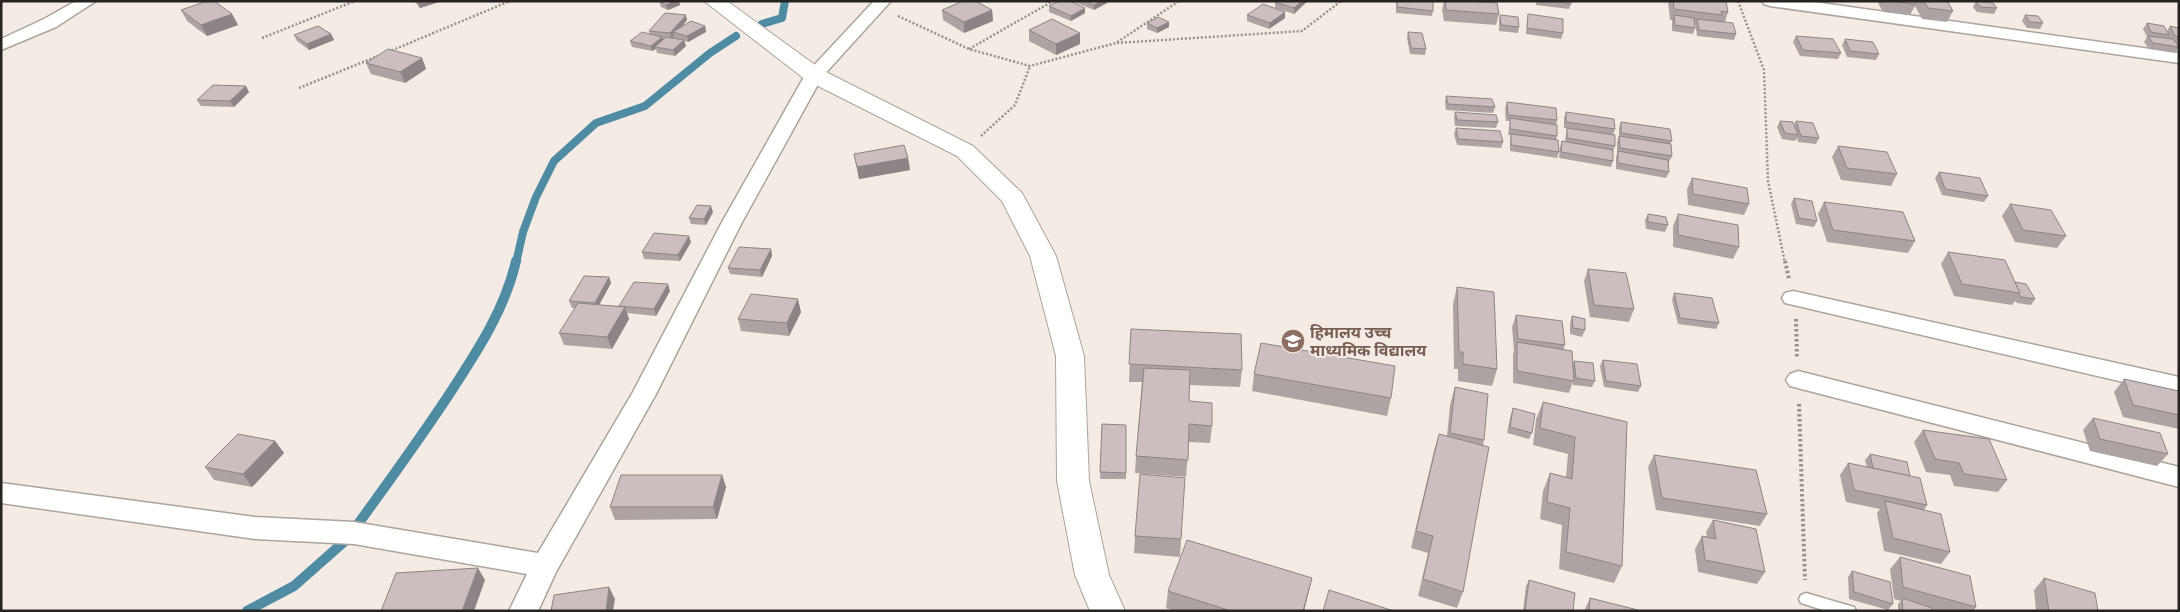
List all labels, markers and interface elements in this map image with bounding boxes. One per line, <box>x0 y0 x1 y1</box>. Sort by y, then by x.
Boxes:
place label: हिमालय उच्च माध्यमिक विद्यालय <box>1310 323 1427 360</box>
school or university icon: हिमालय उच्च माध्यमिक विद्यालय <box>1280 328 1306 354</box>

